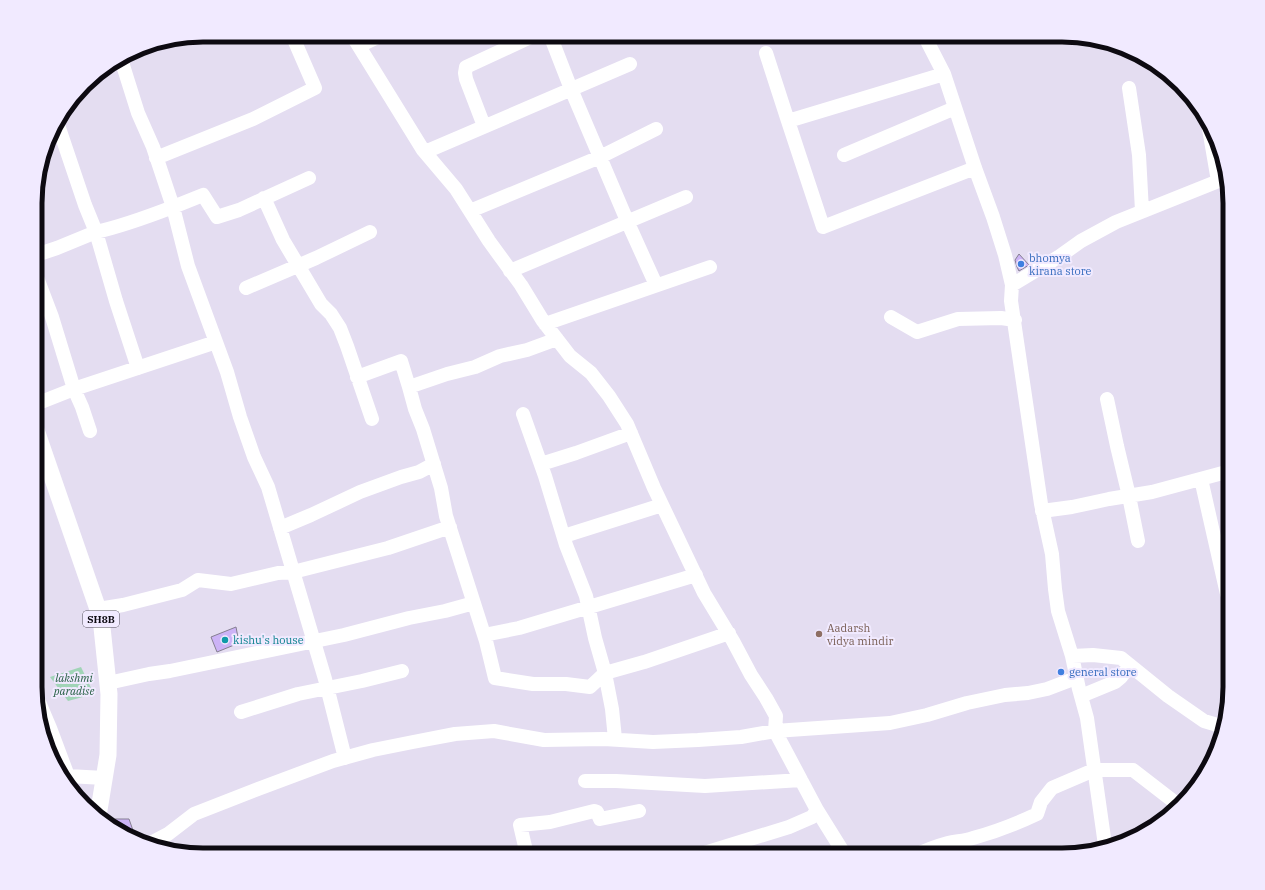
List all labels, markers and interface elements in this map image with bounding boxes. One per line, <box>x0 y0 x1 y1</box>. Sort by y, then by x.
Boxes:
place label: bhomya kirana store <box>1029 251 1092 278</box>
marker: bhomya kirana store <box>1016 259 1026 269</box>
road number: SH8B <box>83 611 119 627</box>
place label: Aadarsh vidya mindir <box>827 621 893 648</box>
marker: Aadarsh vidya mindir <box>814 629 824 639</box>
place label: kishu's house <box>233 633 304 647</box>
marker: kishu's house <box>220 635 230 645</box>
place label: general store <box>1069 665 1137 679</box>
marker: general store <box>1056 667 1066 677</box>
park label: lakshmi paradise <box>53 671 94 698</box>

